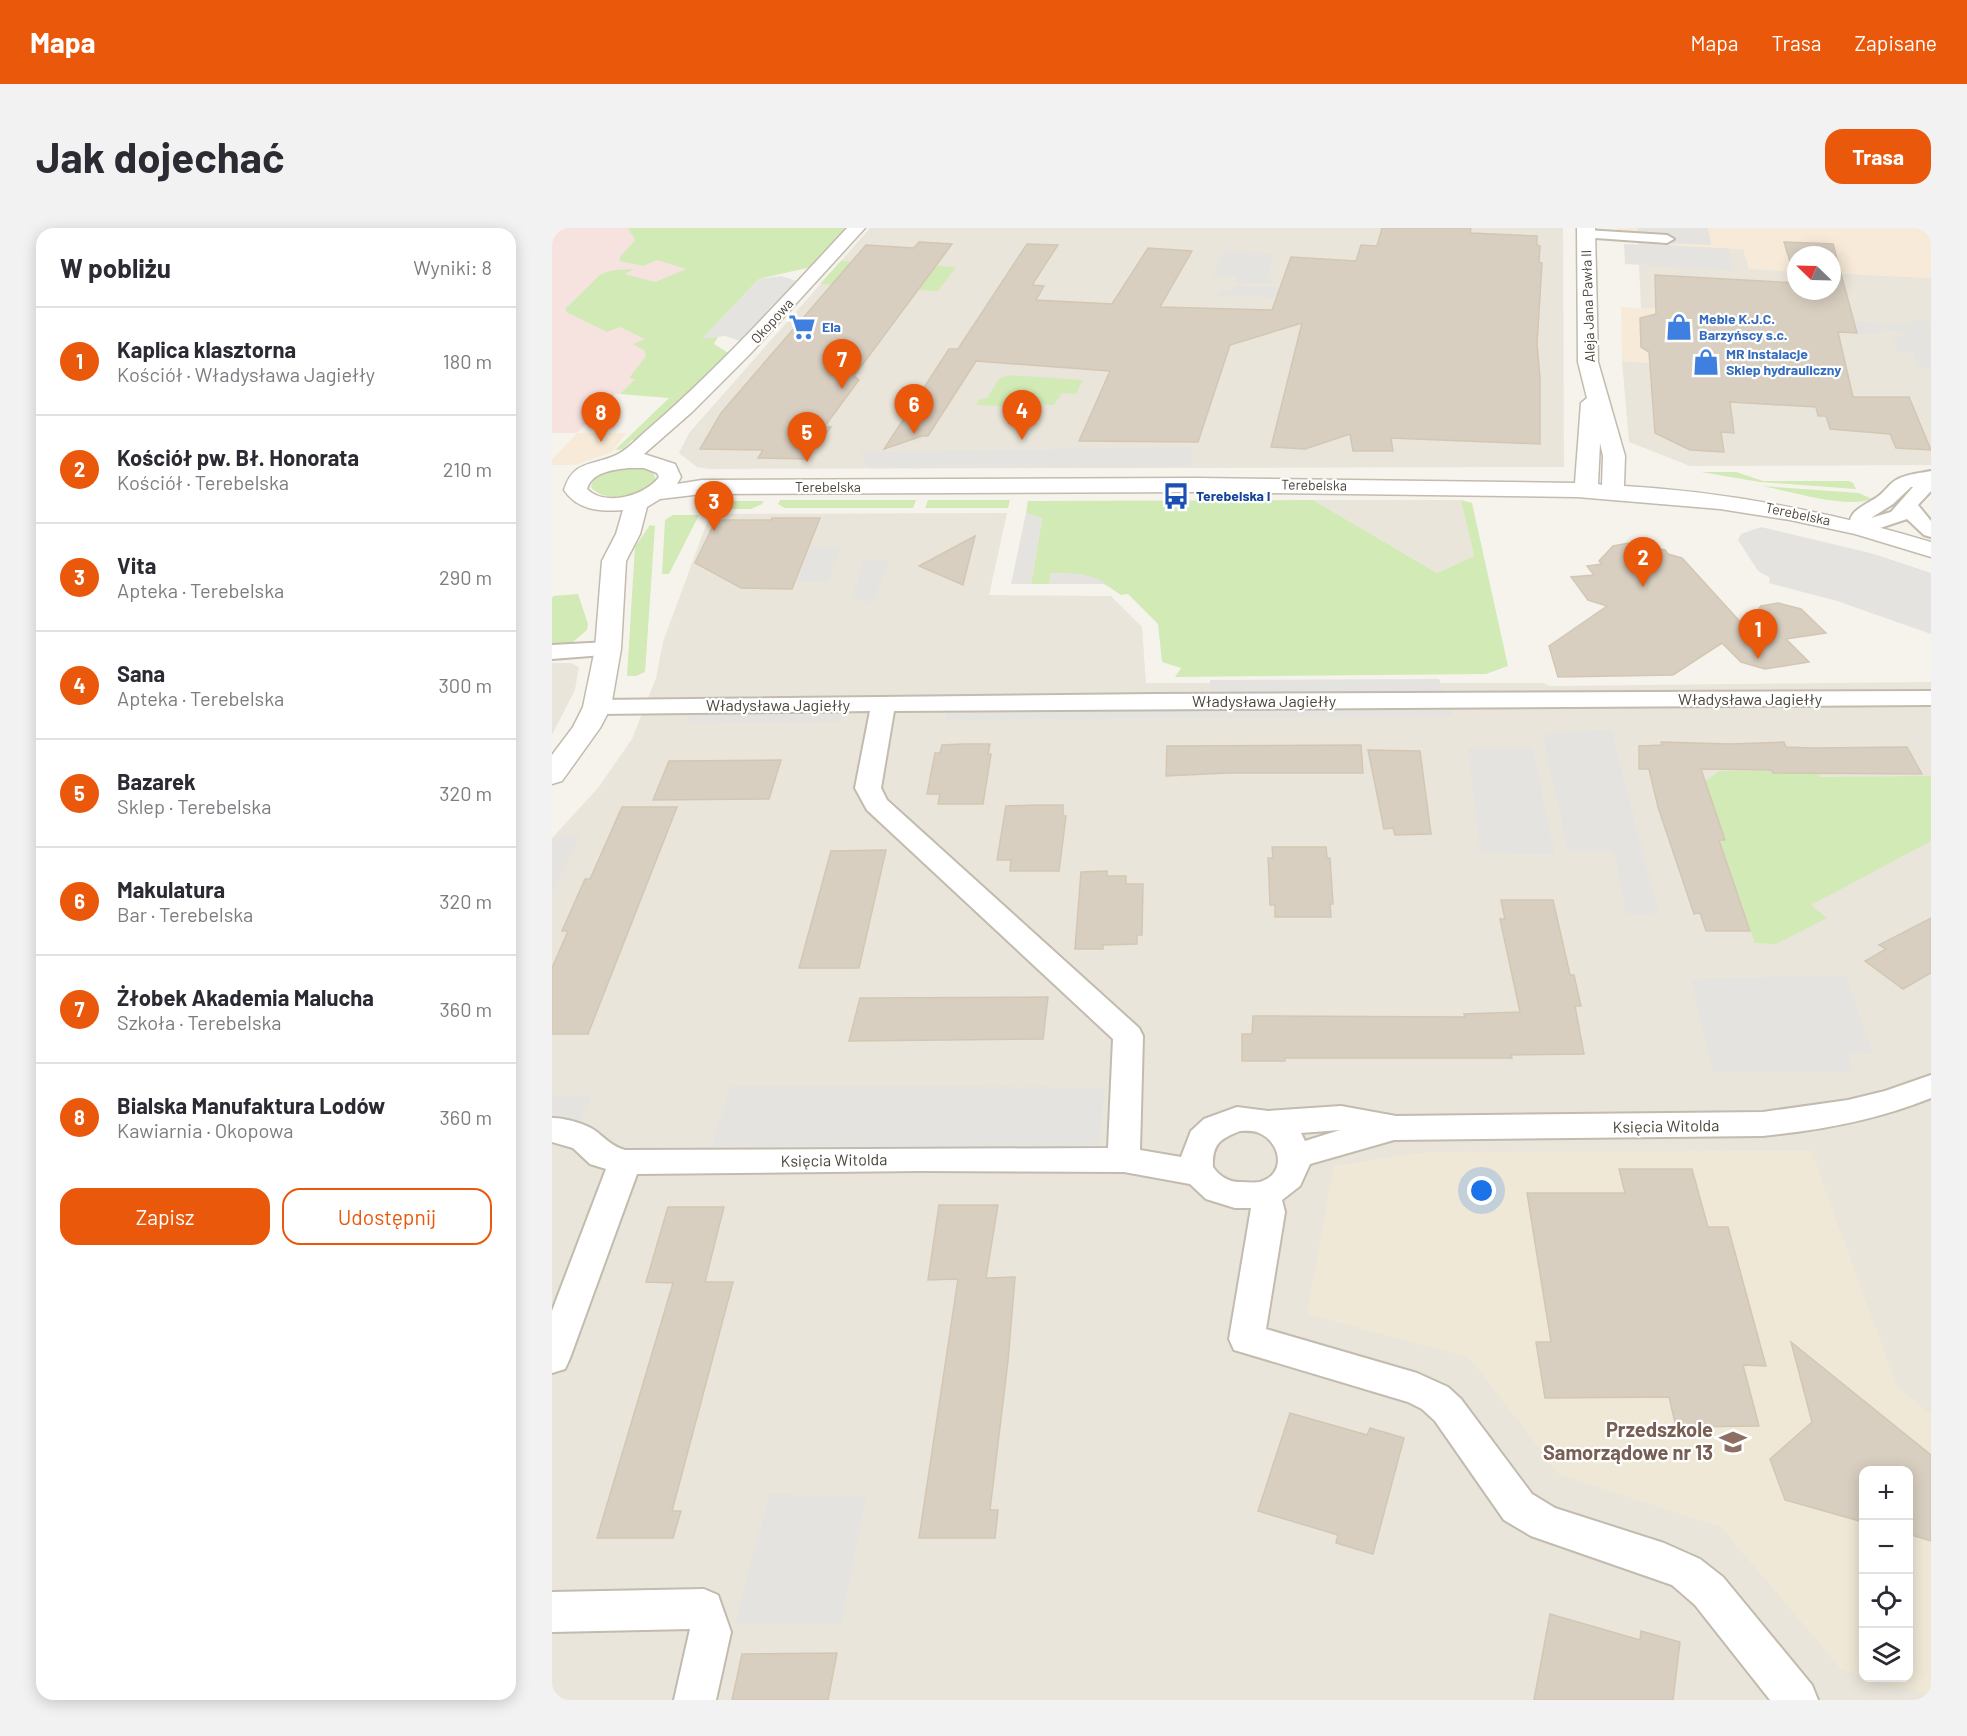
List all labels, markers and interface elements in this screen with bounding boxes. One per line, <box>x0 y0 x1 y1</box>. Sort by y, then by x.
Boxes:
text: Mapa <box>30 25 96 59</box>
text: Mapa <box>1691 30 1739 55</box>
text: Trasa <box>1772 30 1822 55</box>
text: Zapisane <box>1855 30 1937 55</box>
button: Trasa <box>1825 129 1931 184</box>
text: Jak dojechać <box>36 131 284 181</box>
north arrow <box>1787 246 1841 300</box>
street label: Aleja Jana Pawła II <box>1577 249 1598 363</box>
text: W pobliżu <box>60 252 171 283</box>
text: Wyniki: 8 <box>413 255 492 279</box>
street label: Okopowa <box>747 294 796 347</box>
place label: Meble K.J.C. Barzyńscy s.c. <box>1699 310 1788 343</box>
supermarket icon: Ela <box>787 312 817 342</box>
shop icon: Meble K.J.C. Barzyńscy s.c. <box>1664 312 1694 342</box>
place label: Ela <box>822 318 841 335</box>
text: Kaplica klasztorna <box>117 336 296 362</box>
pin: 7 <box>822 340 862 389</box>
place label: MR Instalacje Sklep hydrauliczny <box>1726 345 1841 378</box>
shop icon: MR Instalacje Sklep hydrauliczny <box>1691 347 1721 377</box>
text: 1 <box>76 349 83 373</box>
text: 180 m <box>443 349 492 373</box>
text: Kościół · Władysława Jagiełły <box>117 362 375 386</box>
pin: 6 <box>894 384 934 434</box>
pin: 4 <box>1002 390 1042 440</box>
pin: 8 <box>581 392 620 442</box>
pin: 5 <box>788 412 826 462</box>
text: Kościół pw. Bł. Honorata <box>117 444 359 470</box>
text: 2 <box>74 457 85 481</box>
text: 210 m <box>443 457 492 481</box>
text: Kościół · Terebelska <box>117 470 289 494</box>
street label: Terebelska <box>1281 475 1347 494</box>
street label: Terebelska <box>795 478 861 495</box>
bus stop icon: Terebelska I <box>1161 481 1191 511</box>
pin: 3 <box>694 482 734 531</box>
place label: Terebelska I <box>1196 487 1270 504</box>
street label: Terebelska <box>1764 498 1832 529</box>
pin: 2 <box>1624 538 1662 587</box>
text: Vita <box>117 552 156 578</box>
text: 3 <box>74 565 85 589</box>
text: 290 m <box>439 565 492 589</box>
text: Apteka · Terebelska <box>117 578 284 602</box>
pin: 1 <box>1738 610 1778 659</box>
text: Sana <box>117 660 165 686</box>
text: 4 <box>73 673 86 697</box>
text: 300 m <box>439 673 492 697</box>
text: Apteka · Terebelska <box>117 686 284 710</box>
street label: Władysława Jagiełły <box>1678 689 1823 708</box>
street label: Władysława Jagiełły <box>1192 691 1337 710</box>
street label: Władysława Jagiełły <box>706 695 851 714</box>
text: Bazarek <box>117 768 196 794</box>
text: 5 <box>74 781 85 805</box>
text: 320 m <box>439 781 492 805</box>
text: Sklep · Terebelska <box>117 794 271 818</box>
text: Makulatura <box>117 876 225 902</box>
text: 6 <box>74 889 85 913</box>
text: 320 m <box>439 889 492 913</box>
text: Bar · Terebelska <box>117 902 253 926</box>
text: Żłobek Akademia Malucha <box>117 984 374 1010</box>
text: 7 <box>75 997 84 1021</box>
text: 360 m <box>440 997 492 1021</box>
text: Szkoła · Terebelska <box>117 1010 282 1034</box>
text: Bialska Manufaktura Lodów <box>117 1092 385 1118</box>
text: 8 <box>74 1105 85 1129</box>
text: 360 m <box>440 1105 492 1129</box>
street label: Księcia Witolda <box>1612 1115 1720 1136</box>
text: Kawiarnia · Okopowa <box>117 1118 293 1142</box>
street label: Księcia Witolda <box>780 1149 888 1170</box>
your location <box>1467 1176 1496 1205</box>
button: Zapisz <box>60 1188 270 1245</box>
button: Udostępnij <box>282 1188 492 1245</box>
place label: Przedszkole Samorządowe nr 13 <box>1543 1417 1713 1464</box>
school or university icon: Przedszkole Samorządowe nr 13 <box>1718 1427 1748 1457</box>
map controls <box>1859 1466 1913 1682</box>
button: + <box>1859 1466 1913 1520</box>
button: − <box>1859 1520 1913 1574</box>
button: locate <box>1859 1574 1913 1628</box>
button: layers <box>1859 1628 1913 1682</box>

